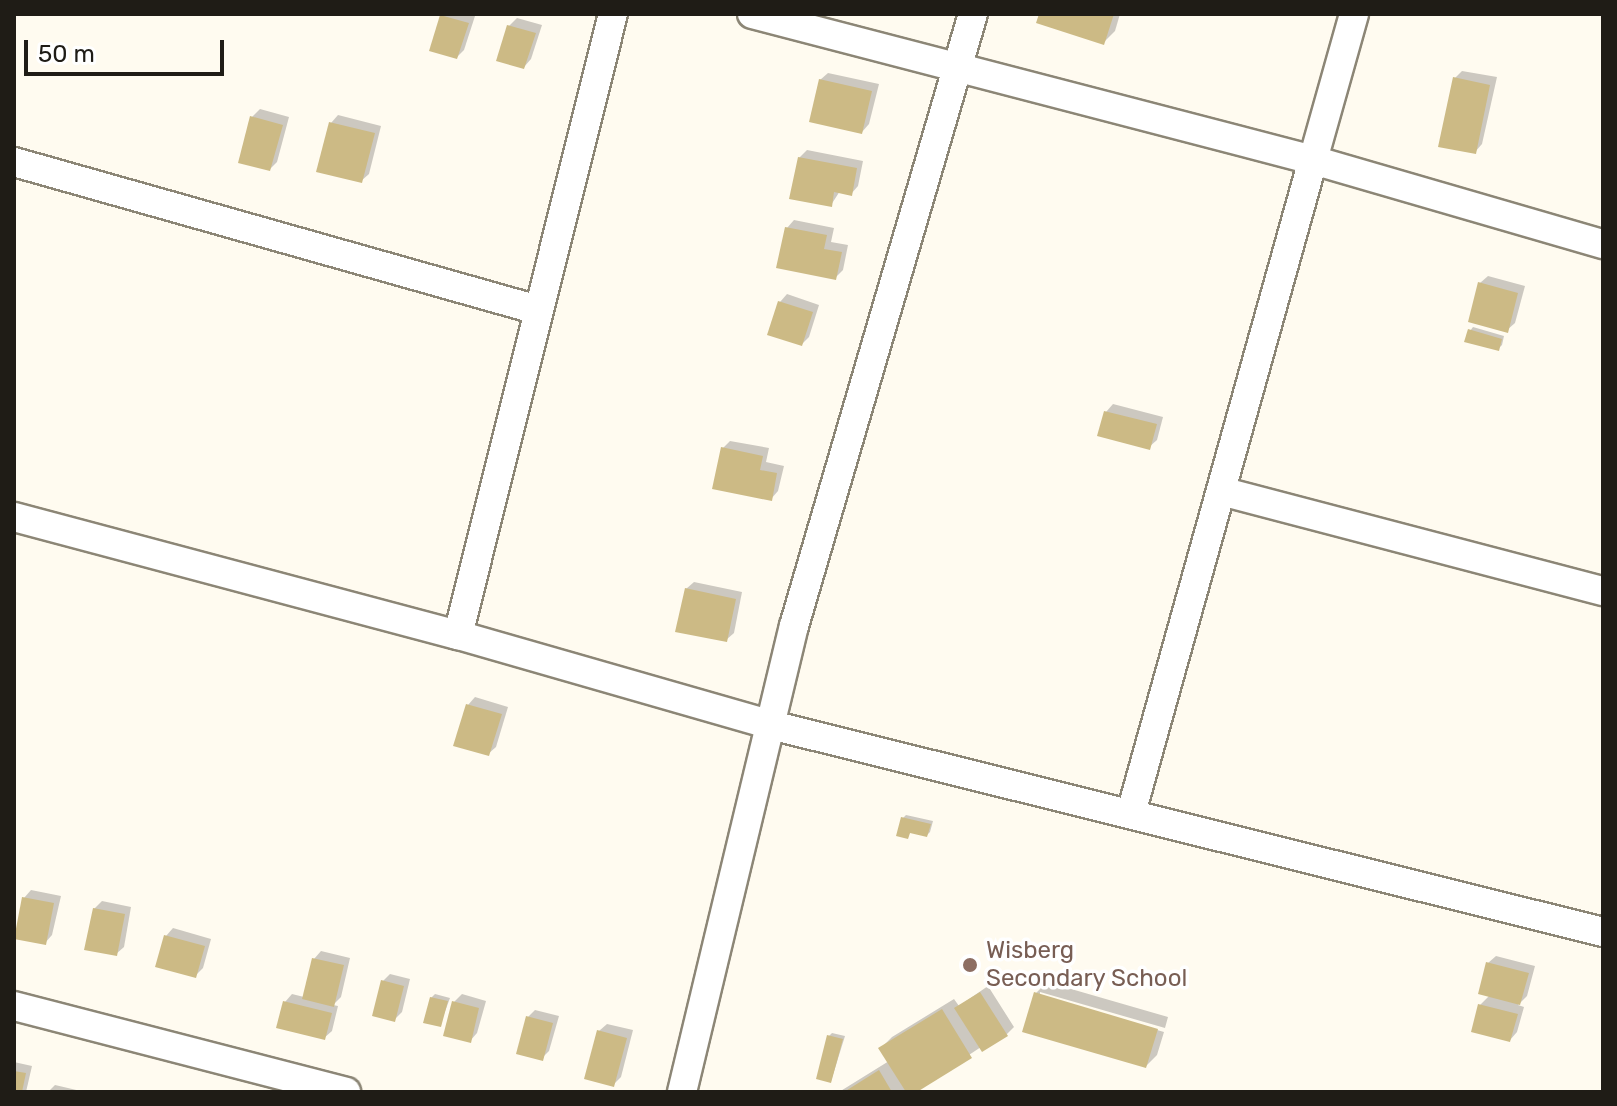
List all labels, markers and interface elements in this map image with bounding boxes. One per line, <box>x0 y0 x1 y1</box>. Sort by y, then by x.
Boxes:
scale bar <box>28 24 228 74</box>
text: 50 m <box>38 40 95 68</box>
place label: Wisberg Secondary School <box>986 937 1188 993</box>
marker: Wisberg Secondary School <box>961 956 979 974</box>

